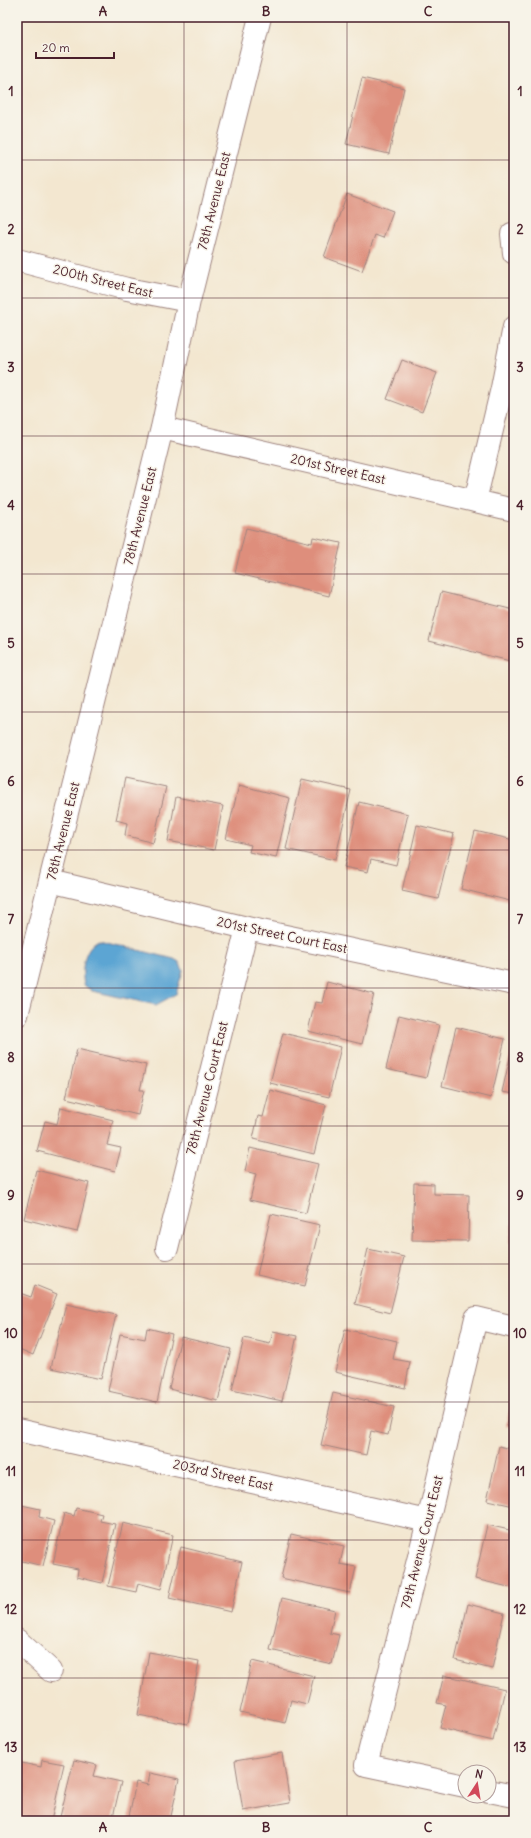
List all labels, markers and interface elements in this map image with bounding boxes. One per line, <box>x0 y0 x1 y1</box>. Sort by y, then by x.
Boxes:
text: A <box>99 3 108 20</box>
text: B <box>262 3 271 20</box>
text: C <box>424 3 433 20</box>
scale bar <box>36 34 114 60</box>
text: 20 m <box>42 40 70 55</box>
text: 1 <box>8 83 14 100</box>
text: 1 <box>517 83 523 100</box>
street label: 78th Avenue East <box>194 150 235 252</box>
text: 2 <box>7 221 15 238</box>
text: 2 <box>516 221 524 238</box>
street label: 200th Street East <box>51 260 155 302</box>
text: 3 <box>7 359 15 376</box>
text: 3 <box>516 359 524 376</box>
street label: 201st Street East <box>289 450 388 488</box>
street label: 78th Avenue East <box>120 465 161 567</box>
text: 4 <box>7 497 15 514</box>
text: 4 <box>516 497 524 514</box>
text: 5 <box>7 635 15 652</box>
text: 5 <box>516 635 524 652</box>
text: 6 <box>7 773 15 790</box>
text: 6 <box>516 773 524 790</box>
street label: 78th Avenue East <box>43 780 84 882</box>
text: 7 <box>8 911 15 928</box>
text: 7 <box>517 911 524 928</box>
street label: 201st Street Court East <box>215 913 350 957</box>
street label: 78th Avenue Court East <box>182 1019 232 1156</box>
text: 8 <box>7 1049 15 1066</box>
text: 8 <box>516 1049 524 1066</box>
text: 9 <box>7 1187 15 1204</box>
text: 9 <box>516 1187 524 1204</box>
text: 10 <box>4 1325 18 1342</box>
text: 10 <box>513 1325 527 1342</box>
street label: 203rd Street East <box>171 1455 275 1495</box>
text: 11 <box>6 1463 16 1480</box>
text: 11 <box>515 1463 525 1480</box>
street label: 79th Avenue Court East <box>397 1473 447 1610</box>
text: 12 <box>5 1601 17 1618</box>
text: 12 <box>514 1601 526 1618</box>
text: 13 <box>5 1739 17 1756</box>
text: 13 <box>514 1739 526 1756</box>
north arrow <box>457 1764 497 1804</box>
text: N <box>474 1767 484 1782</box>
text: A <box>99 1819 108 1836</box>
text: B <box>262 1819 271 1836</box>
text: C <box>424 1819 433 1836</box>

